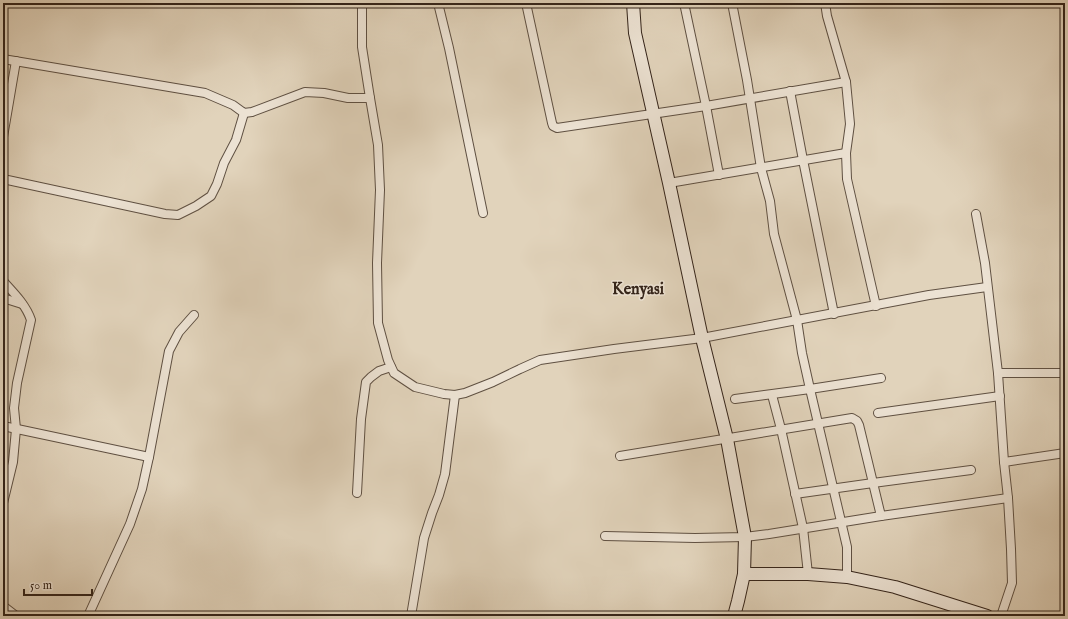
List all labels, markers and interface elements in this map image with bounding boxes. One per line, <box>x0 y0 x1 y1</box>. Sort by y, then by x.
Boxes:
district label: Kenyasi <box>612 280 665 300</box>
scale bar <box>24 571 92 597</box>
text: 50 m <box>30 578 52 593</box>

